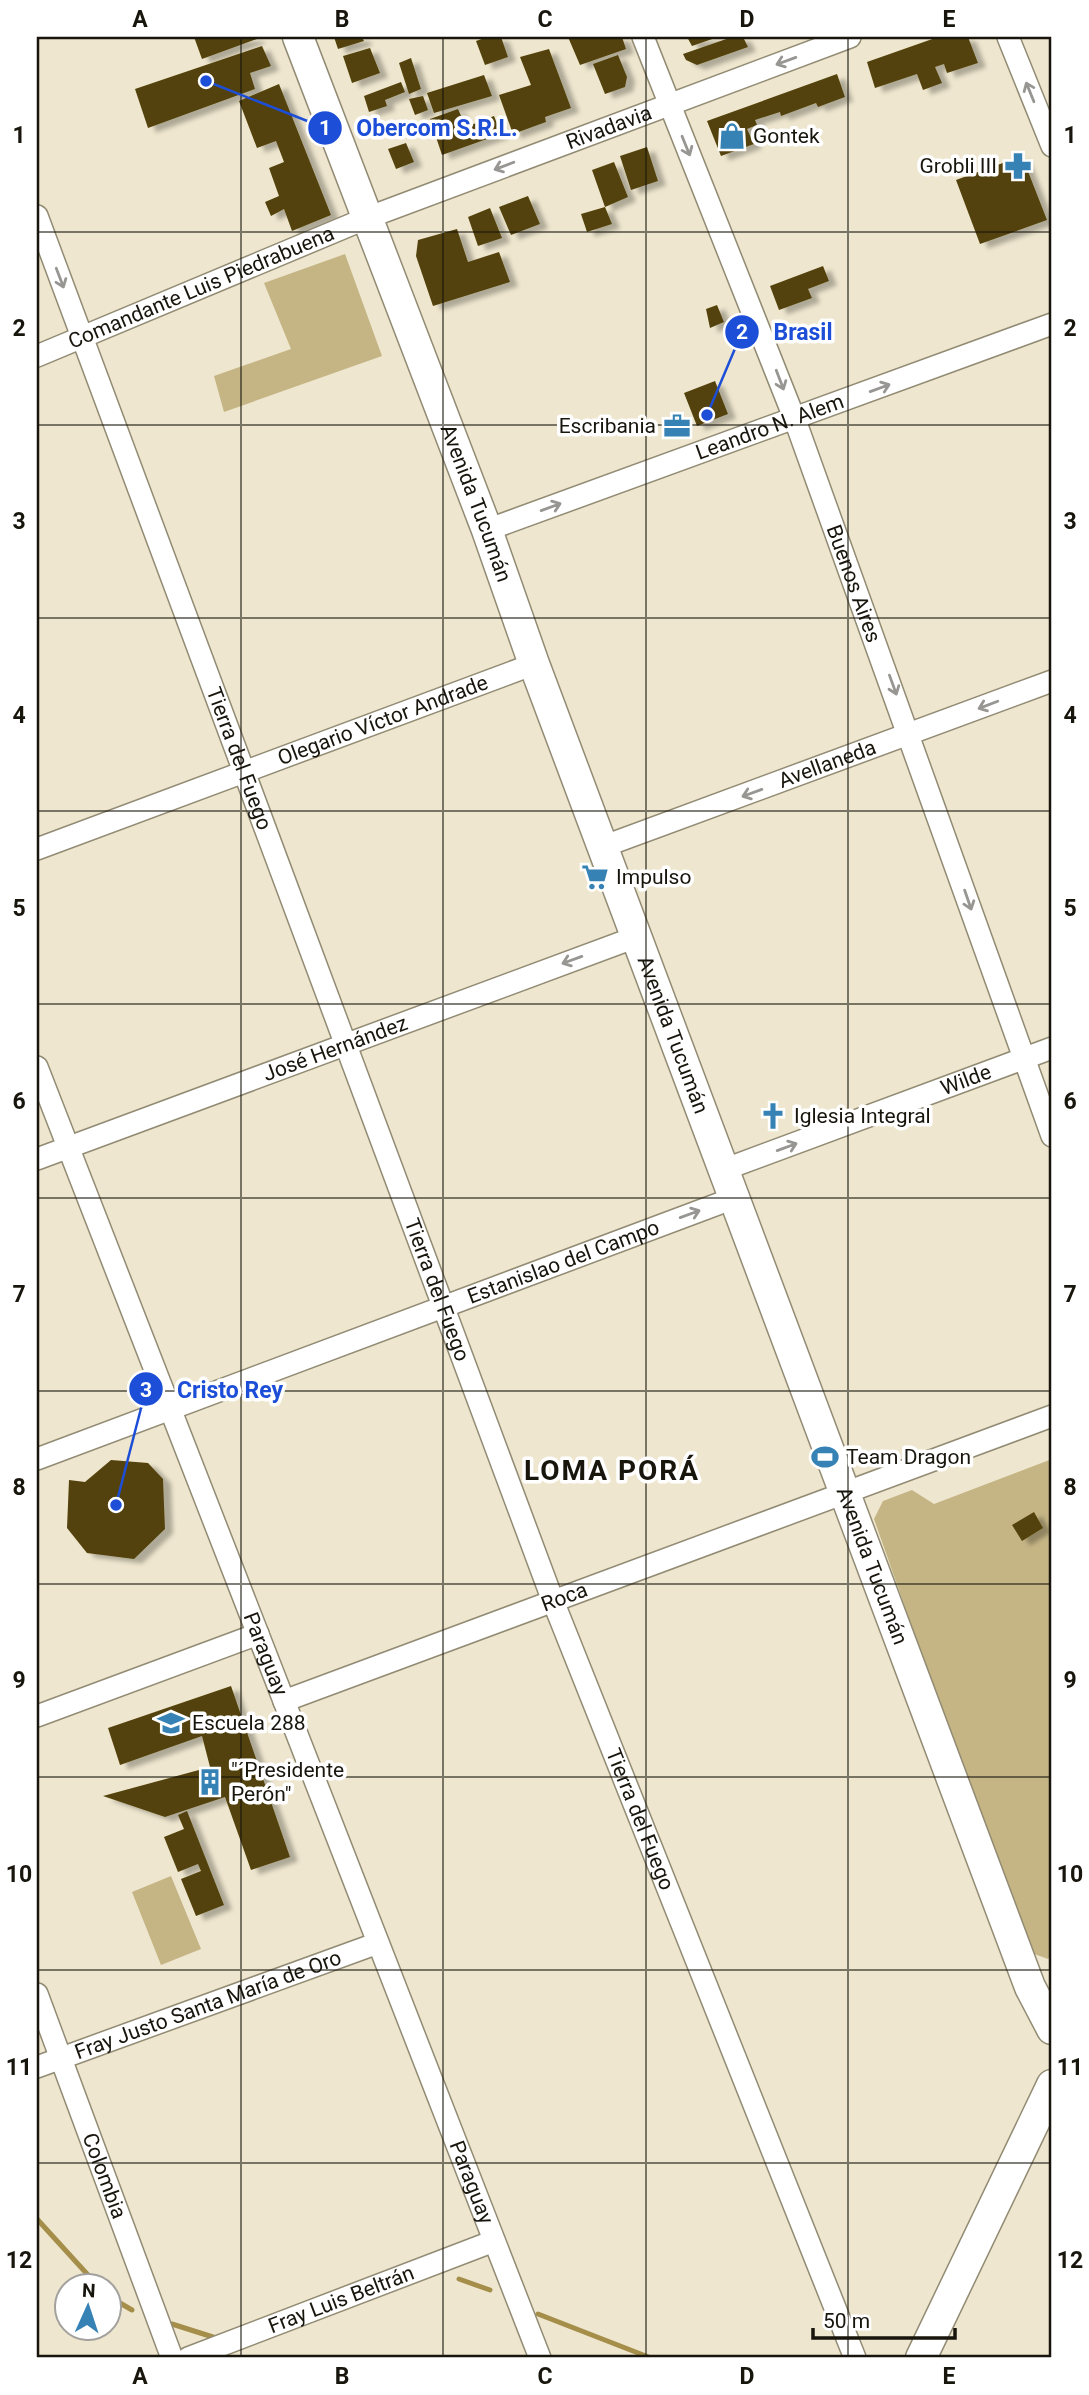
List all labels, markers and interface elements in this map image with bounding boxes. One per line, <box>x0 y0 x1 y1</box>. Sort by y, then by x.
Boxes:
text: A <box>132 6 148 33</box>
text: B <box>335 6 349 33</box>
text: C <box>537 6 553 33</box>
text: D <box>740 6 754 33</box>
text: E <box>943 6 956 33</box>
one-way arrow <box>776 55 798 68</box>
one-way arrow <box>1023 81 1036 103</box>
street label: Rivadavia <box>563 100 655 154</box>
callout: Obercom S.R.L. <box>307 106 532 150</box>
text: Obercom S.R.L. <box>356 115 518 142</box>
text: 1 <box>319 116 331 140</box>
shop icon: Gontek <box>717 121 747 151</box>
text: 1 <box>12 122 26 149</box>
text: 1 <box>1063 122 1077 149</box>
place label: Gontek <box>753 124 820 148</box>
one-way arrow <box>681 134 694 156</box>
pharmacy icon: Grobli III <box>1003 151 1033 181</box>
place label: Grobli III <box>919 154 997 178</box>
one-way arrow <box>494 161 516 173</box>
street label: Comandante Luis Piedrabuena <box>65 221 338 354</box>
one-way arrow <box>55 266 68 288</box>
callout: Brasil <box>724 310 846 354</box>
text: 2 <box>12 315 26 342</box>
text: 2 <box>1063 315 1077 342</box>
text: Brasil <box>773 319 833 346</box>
text: 2 <box>736 320 748 344</box>
one-way arrow <box>774 369 787 390</box>
one-way arrow <box>869 381 891 394</box>
street label: Leandro N. Alem <box>693 389 847 465</box>
office icon: Escribania <box>662 411 692 441</box>
place label: Escribania <box>559 414 656 438</box>
street label: Avenida Tucumán <box>436 421 516 585</box>
one-way arrow <box>539 500 561 512</box>
text: 3 <box>12 508 26 535</box>
text: 3 <box>1063 508 1077 535</box>
street label: Buenos Aires <box>822 522 886 646</box>
street label: Olegario Víctor Andrade <box>274 670 491 770</box>
one-way arrow <box>887 674 900 696</box>
street label: Tierra del Fuego <box>202 684 277 833</box>
one-way arrow <box>978 700 1000 713</box>
text: 4 <box>12 702 26 729</box>
text: 4 <box>1063 702 1077 729</box>
street label: Avellaneda <box>775 735 879 793</box>
one-way arrow <box>742 787 763 800</box>
supermarket icon: Impulso <box>580 862 610 892</box>
place label: Impulso <box>616 865 691 889</box>
one-way arrow <box>963 888 975 910</box>
text: 5 <box>12 895 26 922</box>
text: 5 <box>1063 895 1077 922</box>
street label: Avenida Tucumán <box>633 953 713 1117</box>
one-way arrow <box>561 955 583 968</box>
street label: José Hernández <box>260 1011 411 1086</box>
street label: Wilde <box>937 1060 994 1100</box>
text: 6 <box>12 1088 26 1115</box>
text: 6 <box>1063 1088 1077 1115</box>
church icon: Iglesia Integral <box>758 1101 788 1131</box>
place label: Iglesia Integral <box>794 1104 931 1128</box>
one-way arrow <box>776 1139 798 1152</box>
one-way arrow <box>679 1207 701 1219</box>
street label: Tierra del Fuego <box>400 1215 475 1365</box>
street label: Estanislao del Campo <box>464 1215 663 1309</box>
text: 7 <box>12 1281 26 1308</box>
text: 7 <box>1063 1281 1077 1308</box>
callout: Cristo Rey <box>128 1367 297 1411</box>
text: Cristo Rey <box>177 1377 283 1404</box>
text: 3 <box>140 1378 152 1402</box>
sports icon: Team Dragon <box>810 1442 840 1472</box>
place label: Team Dragon <box>846 1445 971 1469</box>
district label: LOMA PORÁ <box>524 1454 700 1487</box>
text: 8 <box>12 1474 26 1501</box>
text: 8 <box>1063 1474 1077 1501</box>
street label: Avenida Tucumán <box>832 1484 912 1648</box>
street label: Roca <box>538 1577 591 1616</box>
street label: Paraguay <box>239 1609 293 1699</box>
text: 9 <box>12 1667 26 1694</box>
text: 9 <box>1063 1667 1077 1694</box>
school or university icon: Escuela 288 <box>156 1708 186 1738</box>
place label: Escuela 288 <box>192 1711 306 1735</box>
street label: Tierra del Fuego <box>601 1745 679 1894</box>
place label: "´Presidente Perón" <box>231 1758 344 1806</box>
building icon: "´Presidente Perón" <box>195 1767 225 1797</box>
text: 10 <box>6 1861 32 1888</box>
text: 10 <box>1057 1861 1083 1888</box>
street label: Fray Justo Santa María de Oro <box>72 1945 345 2064</box>
text: 11 <box>6 2054 32 2081</box>
text: 11 <box>1057 2054 1083 2081</box>
street label: Colombia <box>78 2130 131 2222</box>
street label: Paraguay <box>445 2137 499 2227</box>
text: 12 <box>6 2247 32 2274</box>
text: 12 <box>1057 2247 1083 2274</box>
street label: Fray Luis Beltrán <box>265 2261 417 2338</box>
north arrow <box>52 2272 122 2342</box>
text: N <box>82 2279 96 2302</box>
scale bar <box>813 2297 954 2341</box>
text: 50 m <box>823 2309 870 2333</box>
text: A <box>132 2363 148 2390</box>
text: B <box>335 2363 349 2390</box>
text: C <box>537 2363 553 2390</box>
text: D <box>740 2363 754 2390</box>
text: E <box>943 2363 956 2390</box>

